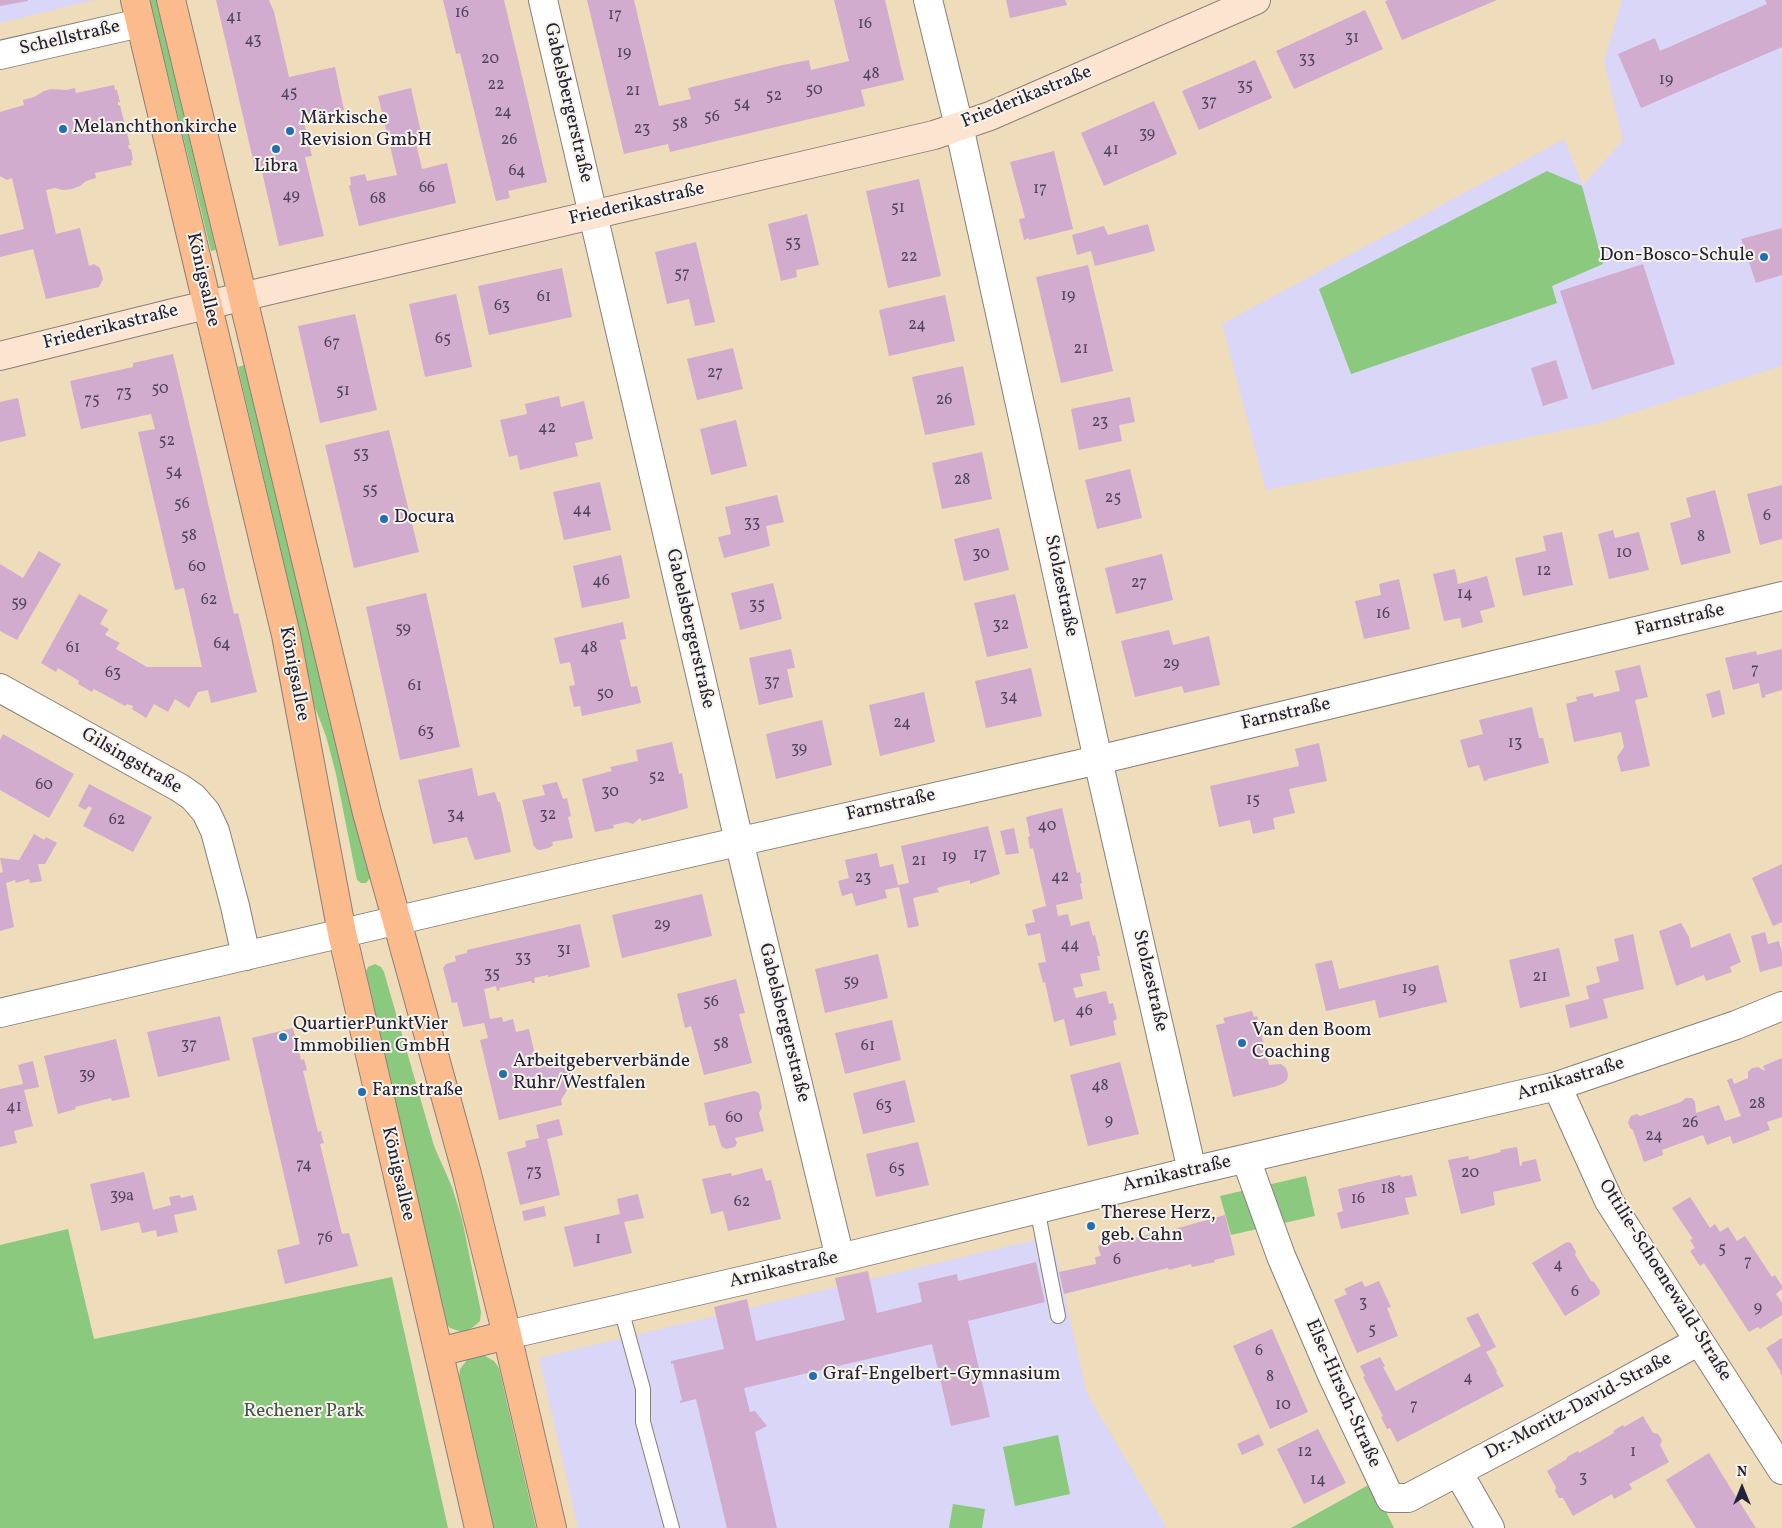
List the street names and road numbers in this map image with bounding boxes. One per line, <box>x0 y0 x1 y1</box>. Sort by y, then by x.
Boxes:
street label: Schellstraße <box>17 16 123 62</box>
street label: Gabelsbergerstraße <box>538 21 596 185</box>
street label: Friederikastraße <box>958 61 1096 135</box>
street label: Friederikastraße <box>567 178 707 232</box>
street label: Königsallee <box>180 231 224 329</box>
street label: Friederikastraße <box>41 300 181 356</box>
street label: Stolzestraße <box>1038 533 1082 639</box>
street label: Gabelsbergerstraße <box>660 547 718 711</box>
street label: Farnstraße <box>1633 600 1727 642</box>
street label: Königsallee <box>273 625 313 723</box>
street label: Farnstraße <box>1239 694 1333 736</box>
street label: Gilsingstraße <box>76 724 186 800</box>
street label: Farnstraße <box>844 785 938 827</box>
street label: Stolzestraße <box>1126 928 1172 1034</box>
street label: Gabelsbergerstraße <box>752 941 814 1105</box>
street label: Arnikastraße <box>1515 1053 1627 1107</box>
street label: Königsallee <box>375 1125 419 1223</box>
street label: Arnikastraße <box>1120 1151 1234 1199</box>
street label: Ottilie-Schoenewald-Straße <box>1592 1176 1736 1386</box>
street label: Arnikastraße <box>727 1247 841 1295</box>
street label: Else-Hirsch-Straße <box>1299 1316 1385 1472</box>
street label: Dr.-Moritz-David-Straße <box>1482 1348 1676 1466</box>

